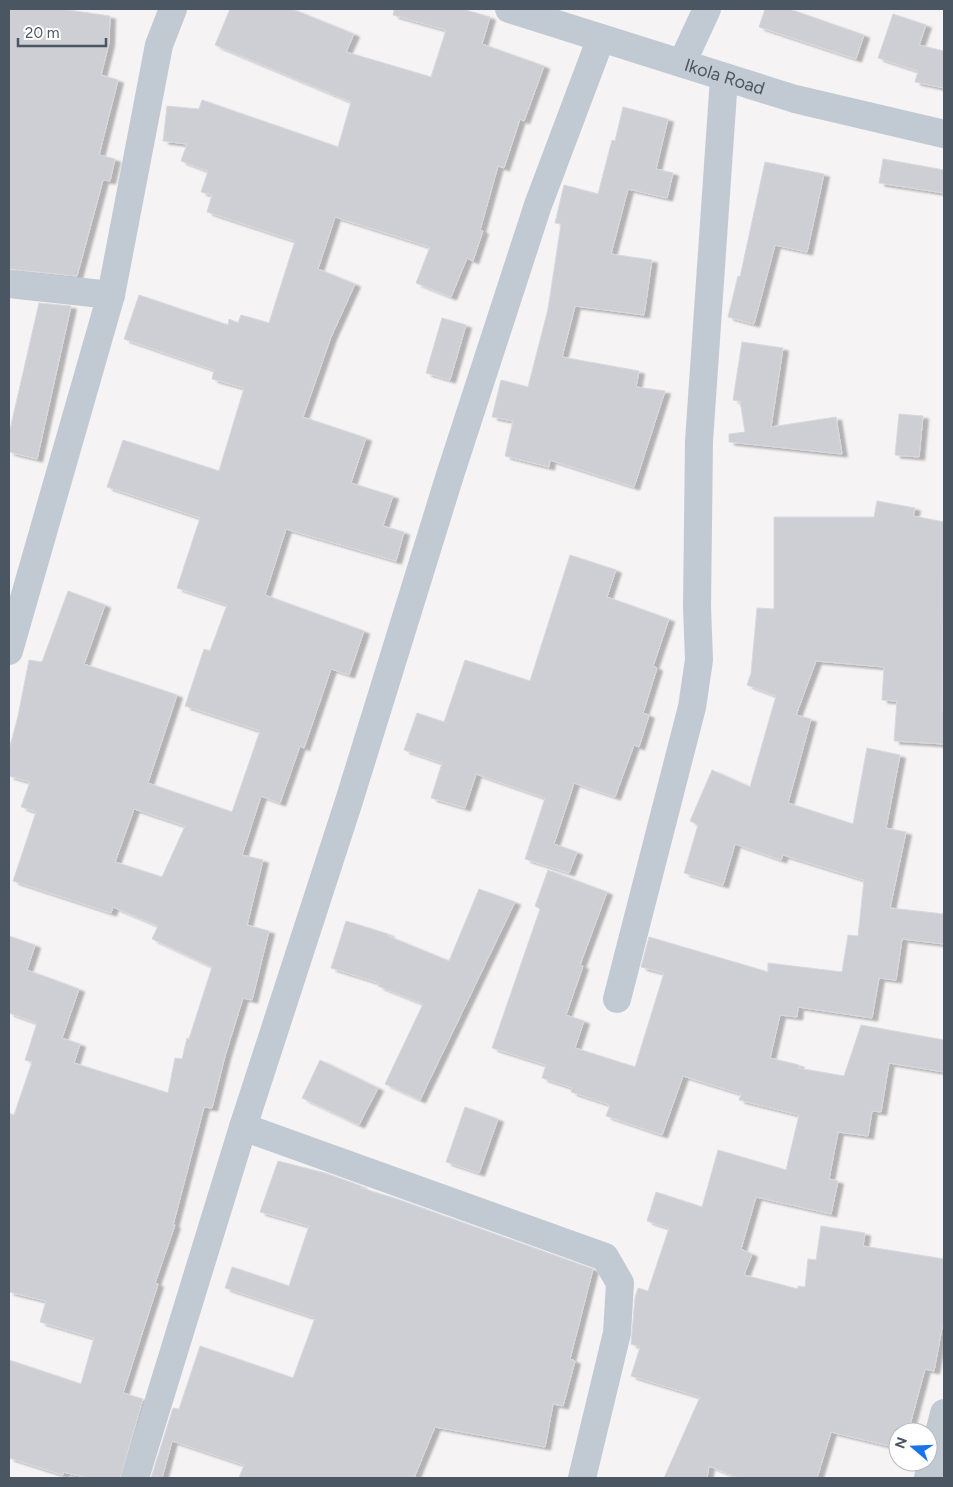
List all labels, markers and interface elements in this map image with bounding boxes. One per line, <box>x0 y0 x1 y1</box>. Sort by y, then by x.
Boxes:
scale bar <box>18 15 105 47</box>
text: 20 m <box>25 24 59 42</box>
street label: Ikola Road <box>682 54 767 100</box>
north arrow <box>888 1422 938 1472</box>
text: N <box>891 1435 911 1451</box>

